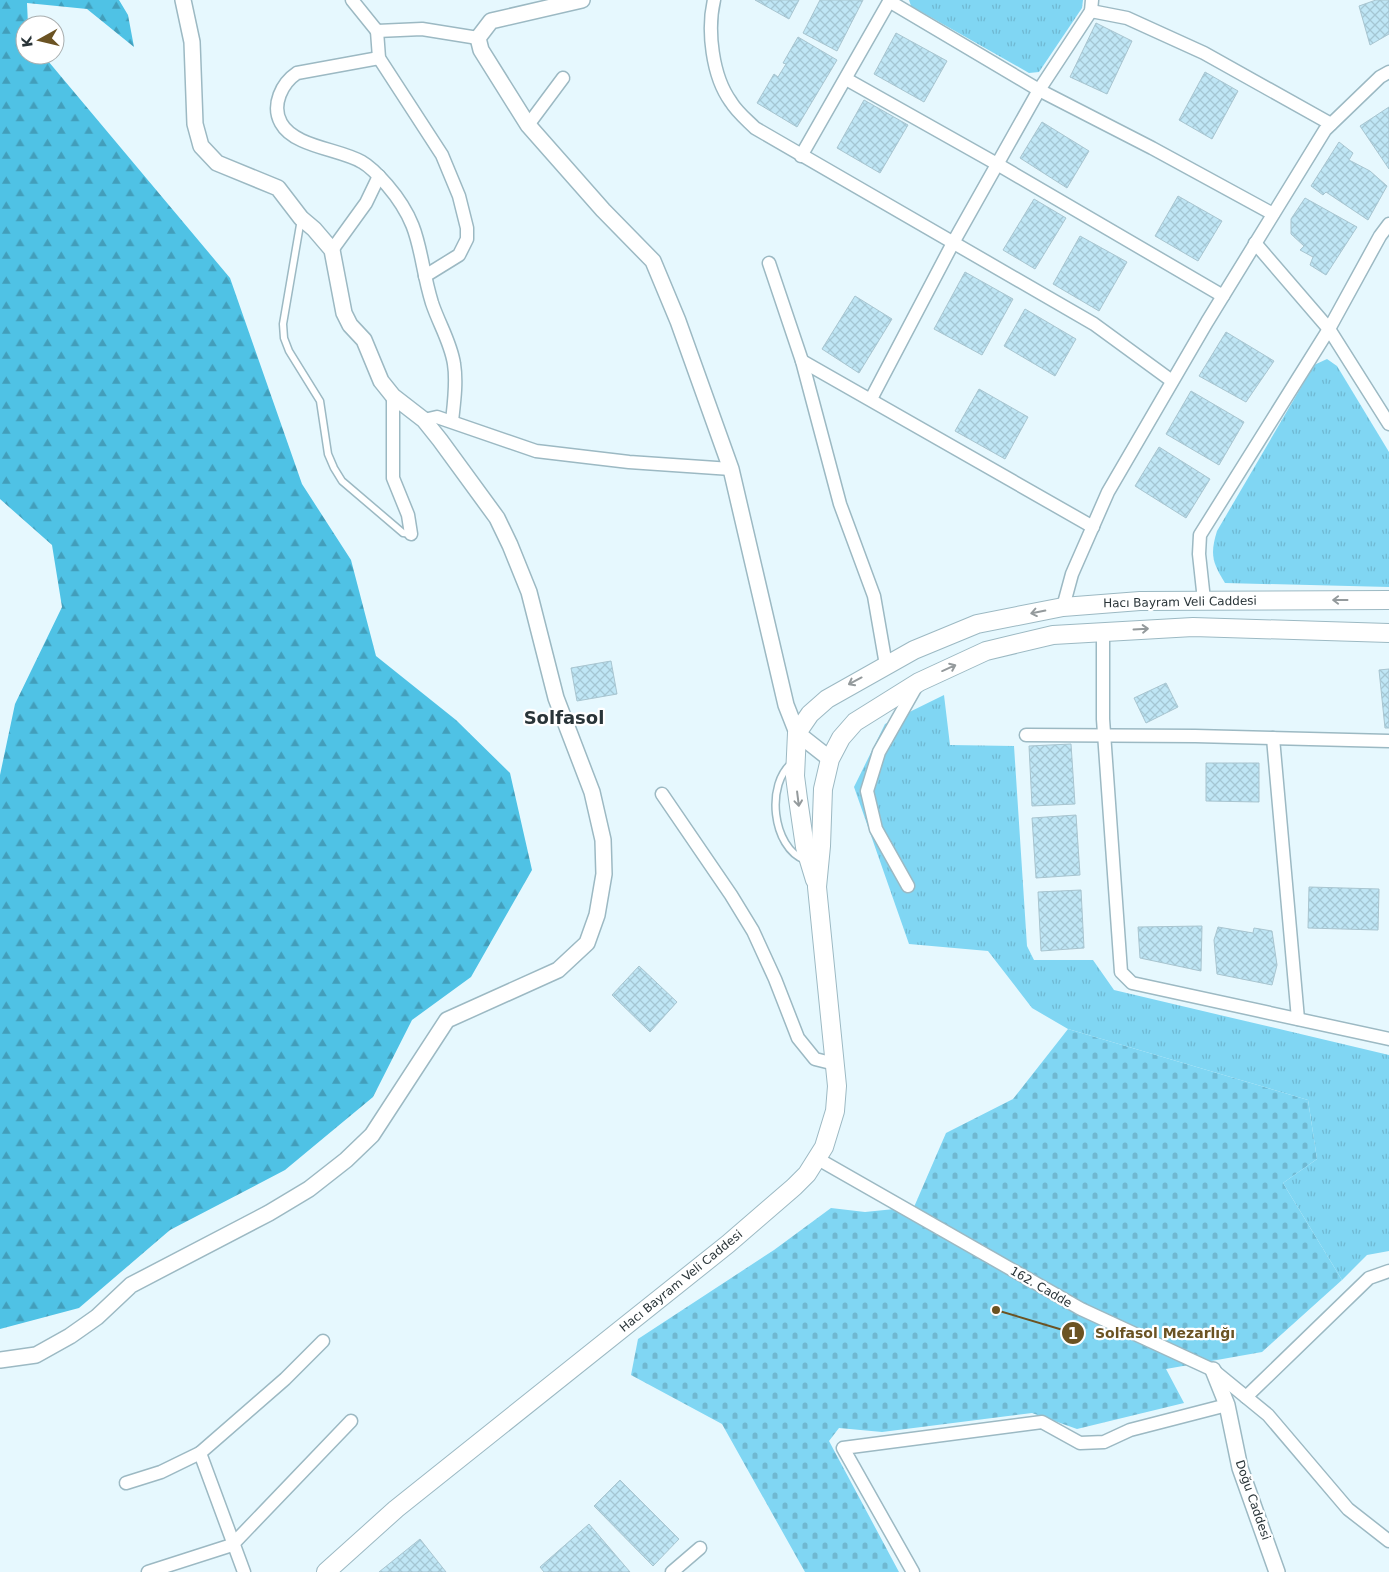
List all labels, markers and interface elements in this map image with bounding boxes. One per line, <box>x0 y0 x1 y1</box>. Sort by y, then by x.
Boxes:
north arrow <box>15 15 65 65</box>
text: K <box>18 34 36 48</box>
street label: Hacı Bayram Veli Caddesi <box>1103 594 1257 610</box>
one-way arrow <box>1333 595 1349 605</box>
one-way arrow <box>1031 608 1047 617</box>
one-way arrow <box>1133 625 1149 634</box>
one-way arrow <box>941 663 956 672</box>
one-way arrow <box>848 677 863 686</box>
district label: Solfasol <box>524 707 604 728</box>
one-way arrow <box>793 791 803 807</box>
street label: Hacı Bayram Veli Caddesi <box>617 1227 745 1335</box>
street label: 162. Cadde <box>1008 1264 1074 1310</box>
callout: Solfasol Mezarlığı <box>1060 1319 1245 1348</box>
text: 1 <box>1068 1325 1078 1343</box>
text: Solfasol Mezarlığı <box>1095 1325 1235 1341</box>
street label: Doğu Caddesi <box>1233 1458 1273 1542</box>

